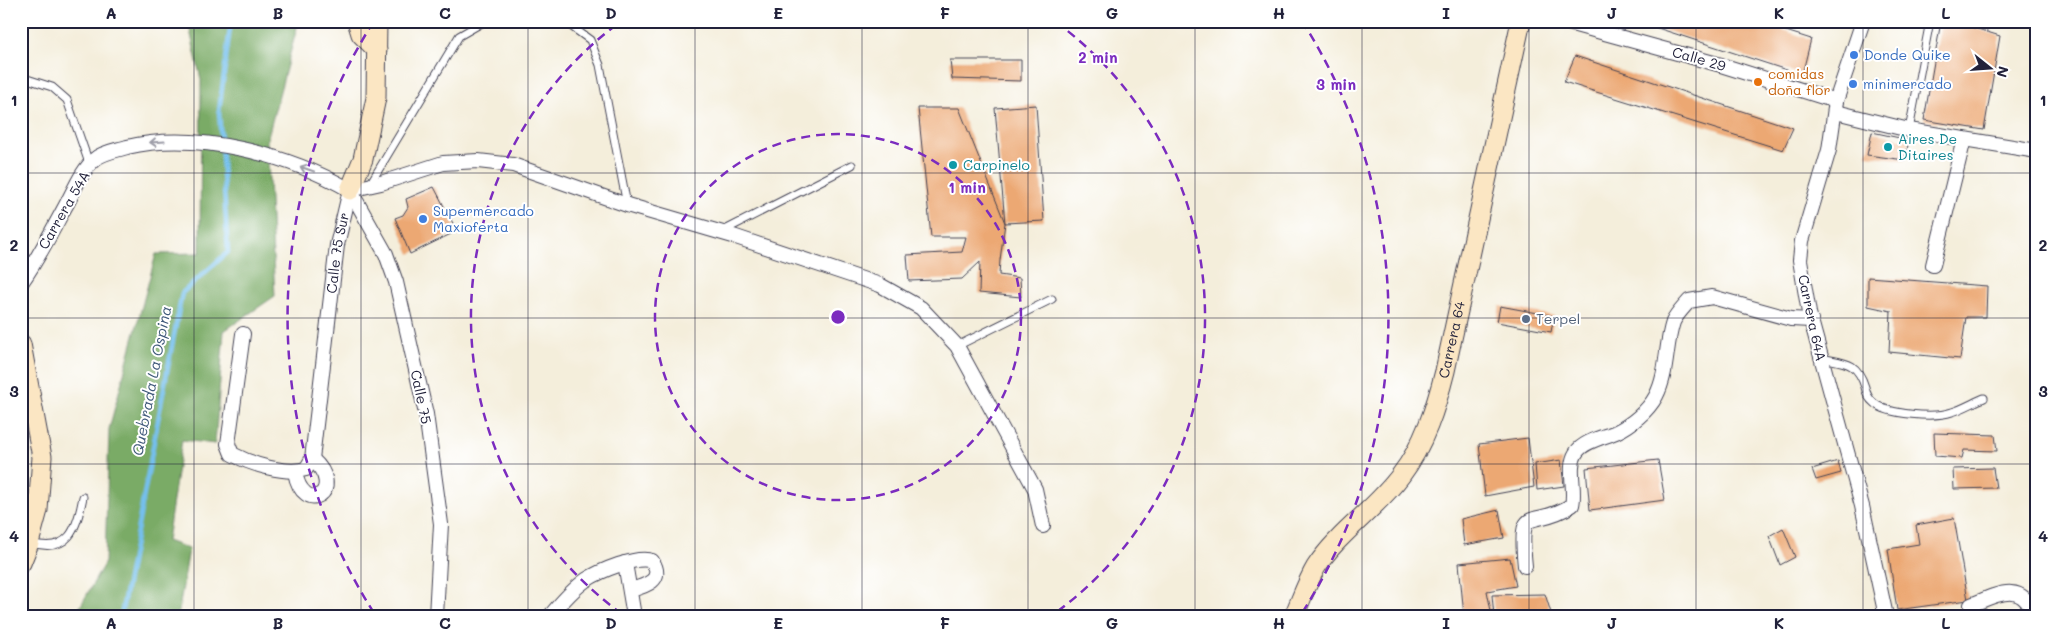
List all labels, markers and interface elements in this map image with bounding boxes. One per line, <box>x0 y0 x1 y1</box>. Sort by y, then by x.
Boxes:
text: A <box>105 2 117 23</box>
text: B <box>273 2 283 23</box>
text: C <box>439 2 451 23</box>
text: D <box>605 2 617 23</box>
text: E <box>773 2 783 23</box>
text: F <box>940 2 950 23</box>
text: G <box>1106 2 1118 23</box>
text: H <box>1273 2 1285 23</box>
text: I <box>1442 2 1450 23</box>
text: J <box>1607 2 1617 23</box>
text: K <box>1774 2 1784 23</box>
text: L <box>1941 2 1951 23</box>
street label: Calle 29 <box>1670 42 1728 75</box>
north arrow <box>1964 42 2014 92</box>
place label: Donde Quike <box>1864 45 1951 64</box>
text: 2 min <box>1078 47 1118 67</box>
marker: Donde Quike <box>1848 49 1860 61</box>
place label: comidas doña flor <box>1768 64 1830 99</box>
text: N <box>1992 64 2014 80</box>
text: 3 min <box>1316 74 1356 94</box>
place label: minimercado <box>1863 74 1951 93</box>
marker: comidas doña flor <box>1752 76 1764 88</box>
marker: minimercado <box>1847 78 1859 90</box>
text: 1 <box>10 89 18 110</box>
text: 1 <box>2039 89 2047 110</box>
place label: Aires De Ditaires <box>1898 129 1957 164</box>
one-way arrow <box>149 138 165 147</box>
marker: Aires De Ditaires <box>1882 141 1894 153</box>
place label: Carpinelo <box>963 155 1030 174</box>
marker: Carpinelo <box>947 159 959 171</box>
one-way arrow <box>299 163 315 173</box>
street label: Carrera 54A <box>33 167 94 252</box>
text: 1 min <box>948 177 986 197</box>
place label: Supermercado Maxioferta <box>433 201 534 236</box>
street label: Calle 75 Sur <box>321 210 353 295</box>
marker: Supermercado Maxioferta <box>417 213 429 225</box>
text: 2 <box>10 234 19 255</box>
text: 2 <box>2039 234 2048 255</box>
street label: Carrera 64A <box>1794 273 1831 363</box>
street label: Carrera 64 <box>1434 298 1469 380</box>
water label: Quebrada La Ospina <box>127 304 175 457</box>
centre of rings <box>829 308 847 326</box>
place label: Terpel <box>1536 309 1580 328</box>
marker: Terpel <box>1520 313 1532 325</box>
street label: Calle 75 <box>406 368 436 426</box>
text: 3 <box>9 380 19 401</box>
text: 3 <box>2038 380 2048 401</box>
text: 4 <box>9 525 19 546</box>
text: 4 <box>2038 525 2048 546</box>
text: A <box>105 612 117 633</box>
text: B <box>273 612 283 633</box>
text: C <box>439 612 451 633</box>
text: D <box>605 612 617 633</box>
text: E <box>773 612 783 633</box>
text: F <box>940 612 950 633</box>
text: G <box>1106 612 1118 633</box>
text: H <box>1273 612 1285 633</box>
text: I <box>1442 612 1450 633</box>
text: J <box>1607 612 1617 633</box>
text: K <box>1774 612 1784 633</box>
text: L <box>1941 612 1951 633</box>

